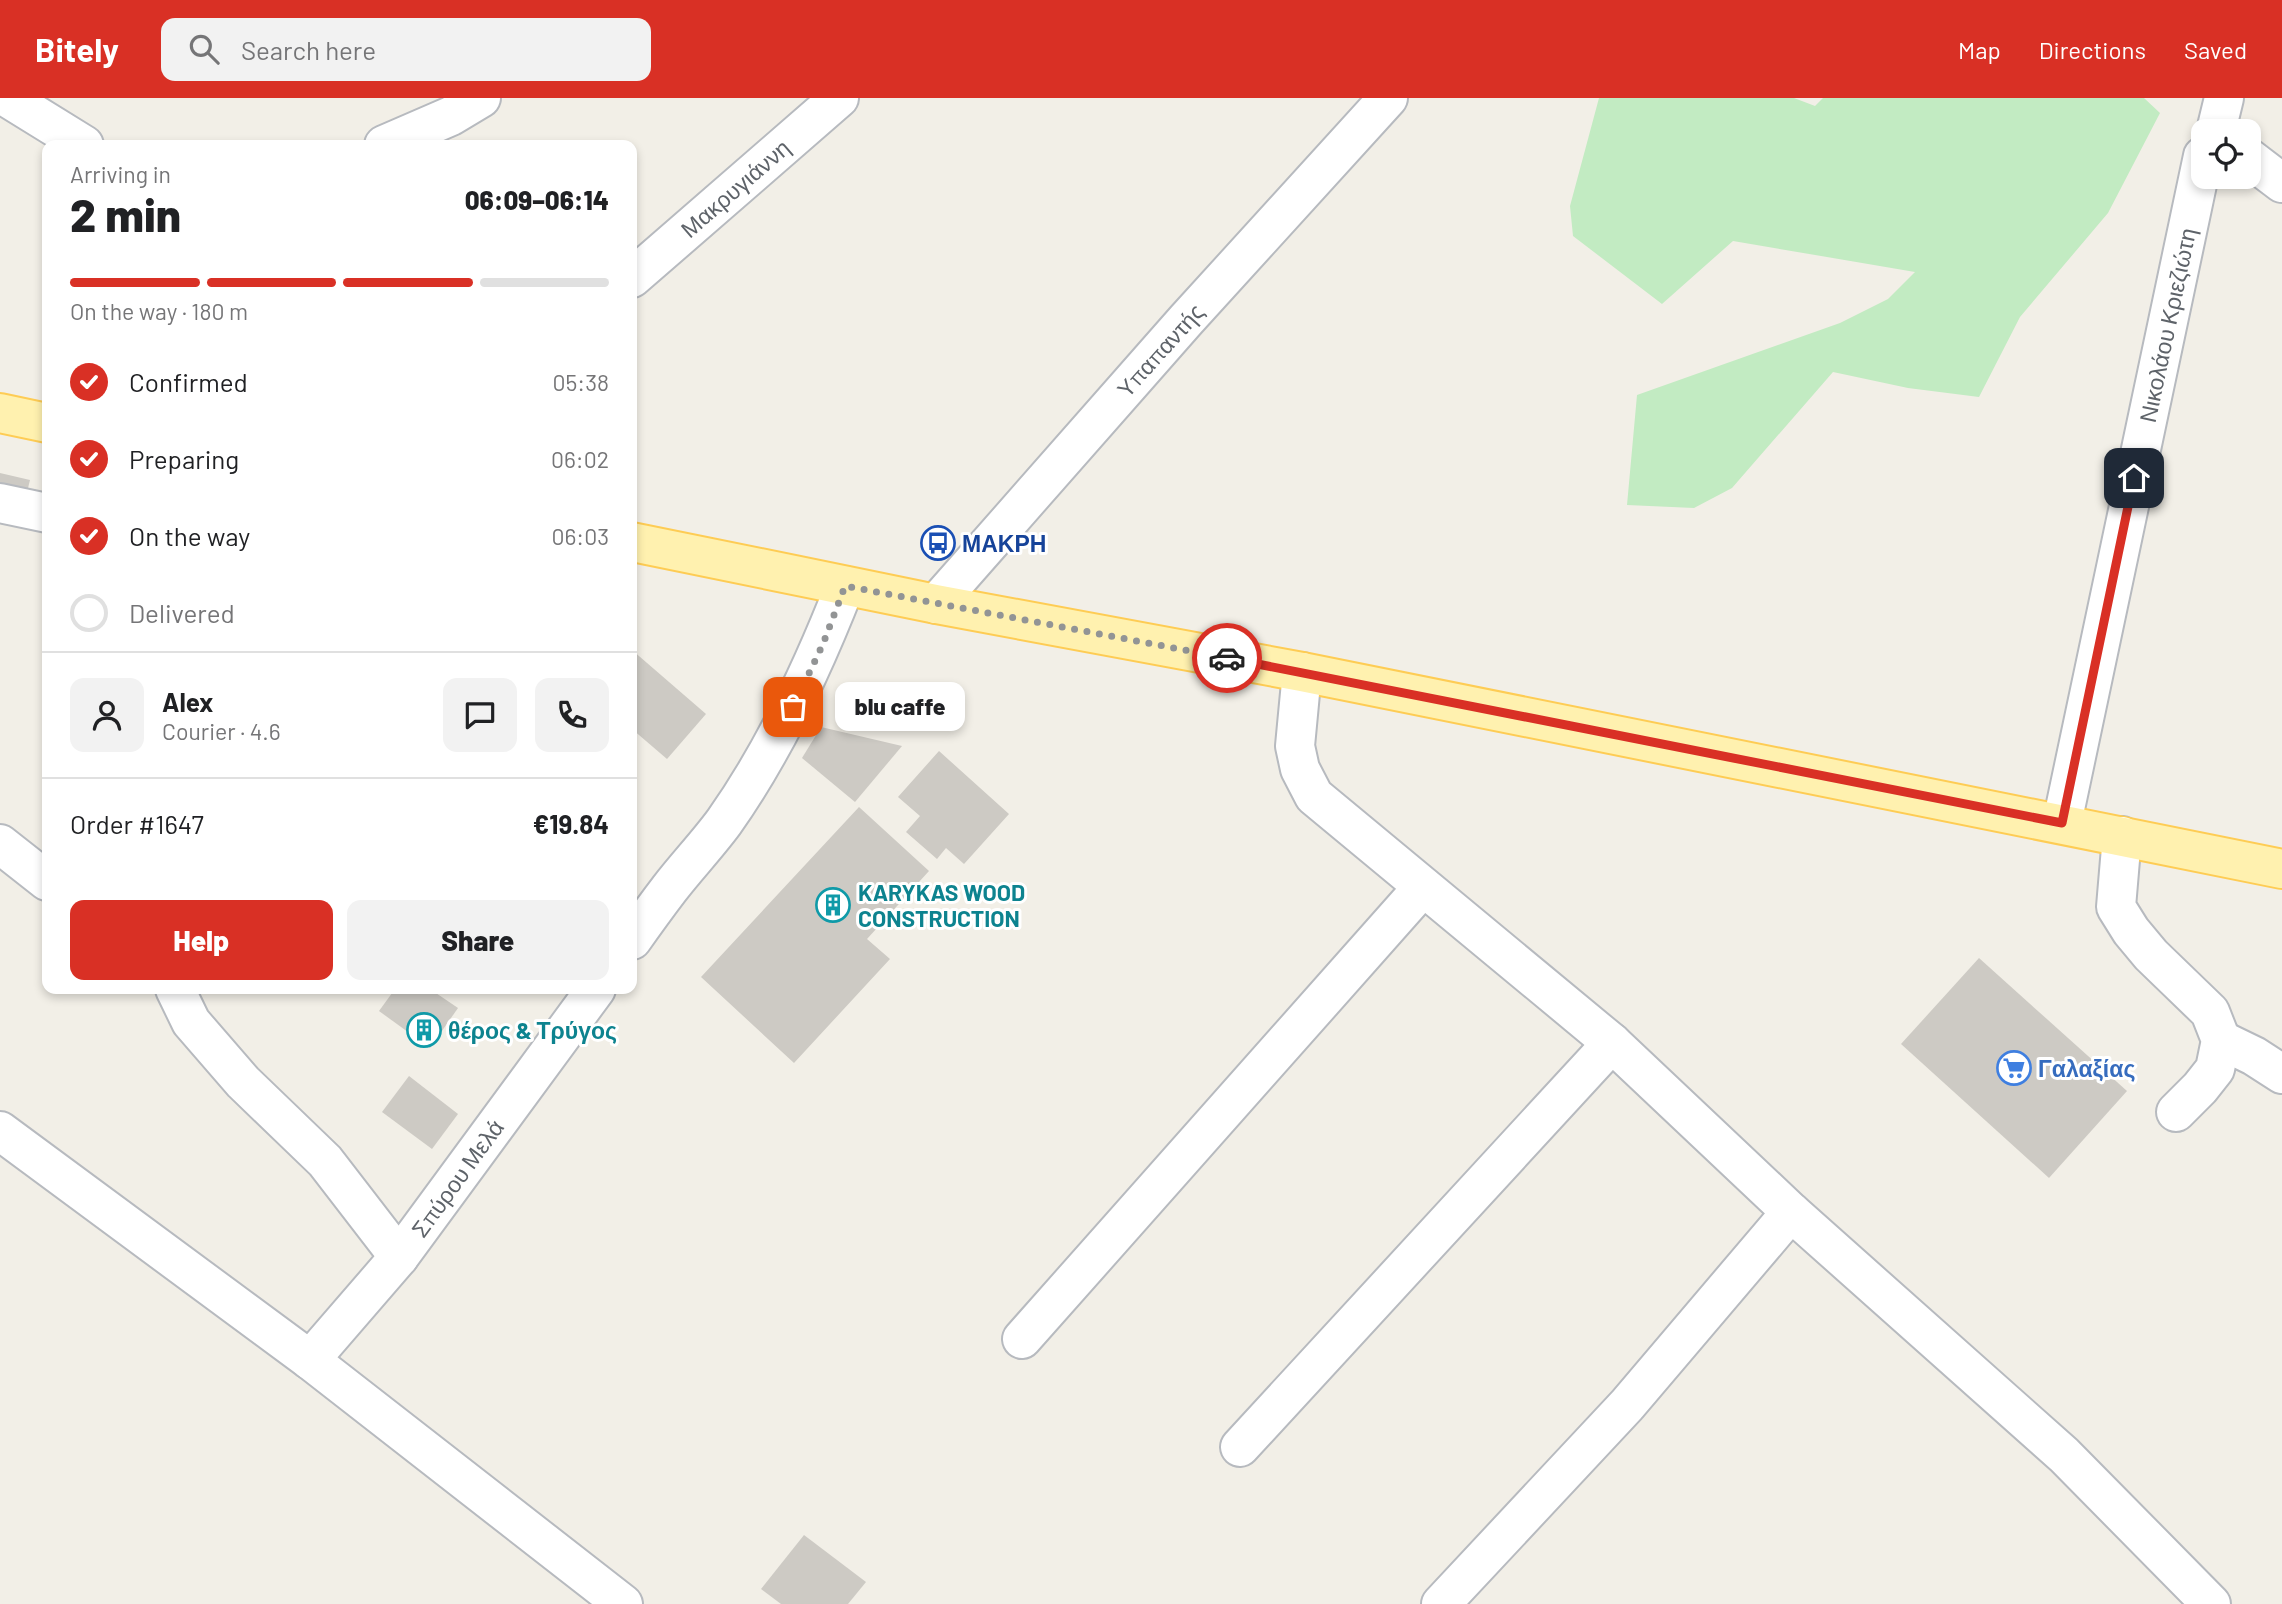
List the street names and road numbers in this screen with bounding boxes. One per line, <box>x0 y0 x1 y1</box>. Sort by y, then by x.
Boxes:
street label: Μακρυγιάννη <box>675 133 795 243</box>
street label: Νικολάου Κριεζιώτη <box>2133 225 2201 425</box>
street label: Υπαπαντής <box>1111 297 1209 403</box>
street label: Σπύρου Μελά <box>405 1114 509 1242</box>

